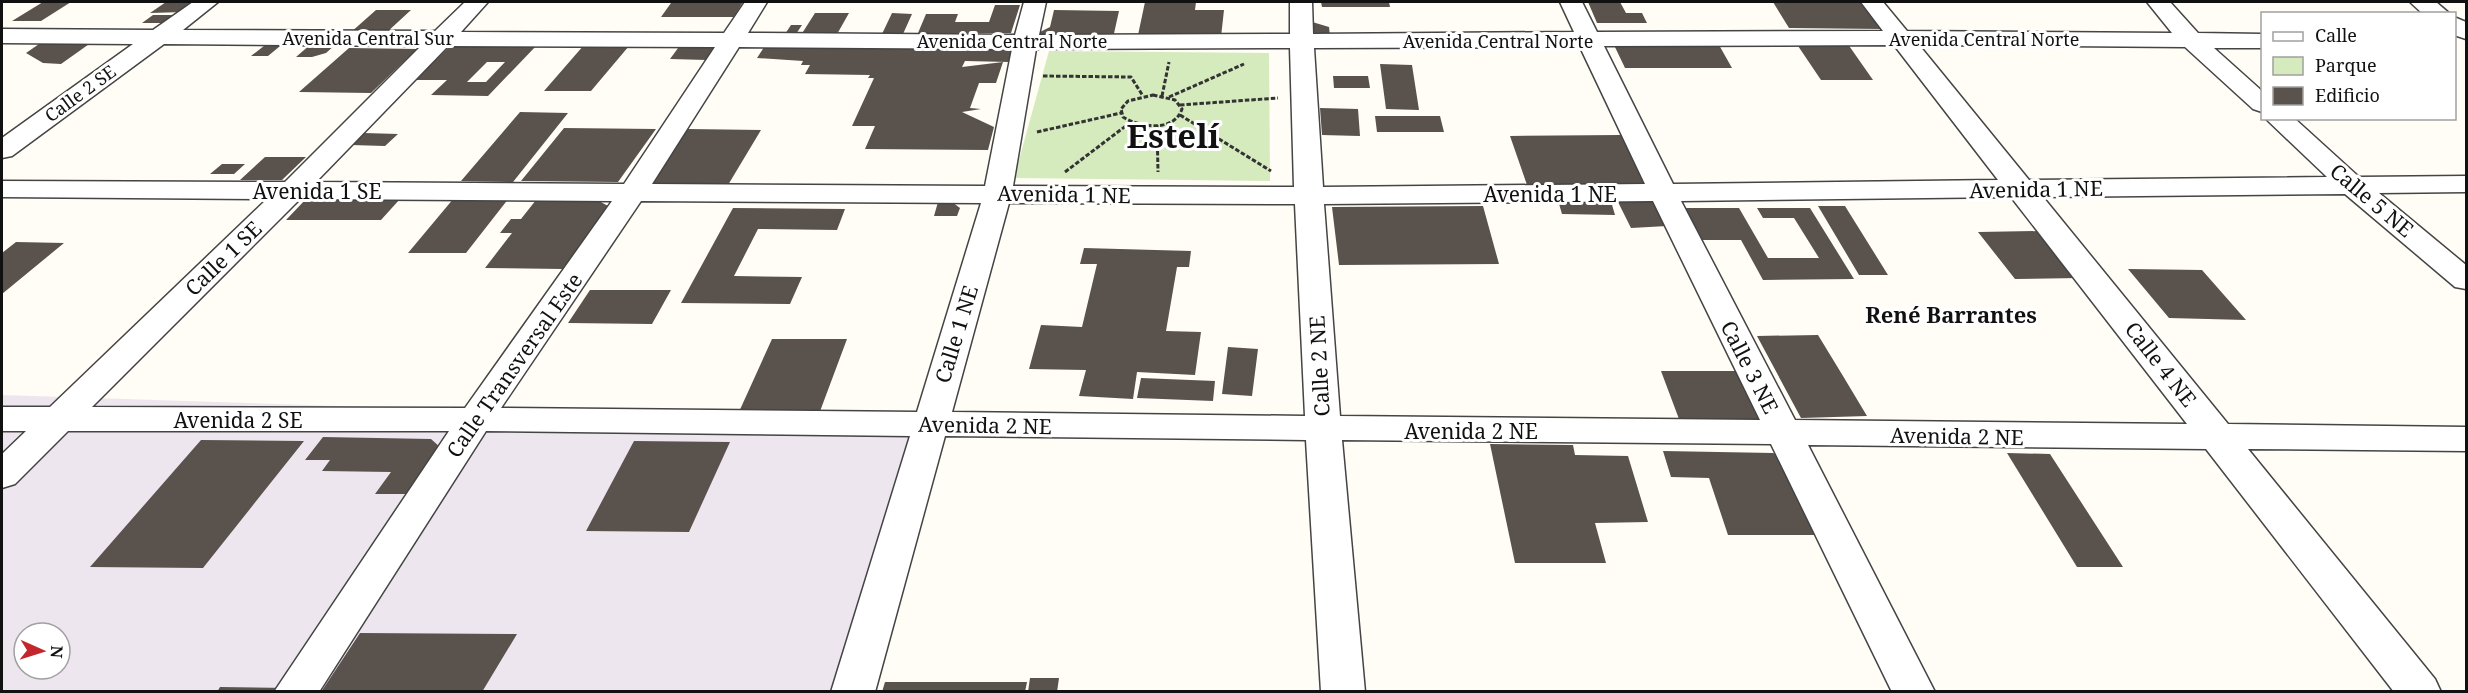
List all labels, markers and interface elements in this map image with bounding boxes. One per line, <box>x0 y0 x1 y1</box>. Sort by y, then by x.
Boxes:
legend <box>2261 12 2456 120</box>
text: Calle <box>2315 23 2357 47</box>
street label: Avenida Central Sur <box>282 26 454 50</box>
street label: Avenida Central Norte <box>1889 27 2079 51</box>
street label: Avenida Central Norte <box>917 29 1107 53</box>
street label: Avenida Central Norte <box>1403 29 1593 53</box>
text: Parque <box>2315 53 2377 77</box>
street label: Calle 2 SE <box>40 59 120 127</box>
text: Edificio <box>2315 83 2380 107</box>
district label: Estelí <box>1127 113 1220 158</box>
street label: Calle 5 NE <box>2324 157 2420 243</box>
street label: Avenida 1 NE <box>1969 174 2103 204</box>
street label: Avenida 1 SE <box>252 177 382 205</box>
street label: Avenida 1 NE <box>997 179 1131 209</box>
street label: Avenida 1 NE <box>1483 180 1617 208</box>
street label: Calle 1 SE <box>179 215 267 301</box>
street label: Calle Transversal Este <box>440 267 588 463</box>
street label: Calle 1 NE <box>928 282 984 386</box>
district label: René Barrantes <box>1865 299 2037 329</box>
street label: Calle 2 NE <box>1302 315 1336 417</box>
street label: Calle 3 NE <box>1715 316 1785 418</box>
street label: Calle 4 NE <box>2119 316 2203 412</box>
street label: Avenida 2 SE <box>173 406 303 434</box>
street label: Avenida 2 NE <box>918 410 1052 440</box>
street label: Avenida 2 NE <box>1404 417 1538 445</box>
street label: Avenida 2 NE <box>1890 421 2024 451</box>
north arrow <box>12 621 72 681</box>
text: N <box>46 645 68 659</box>

